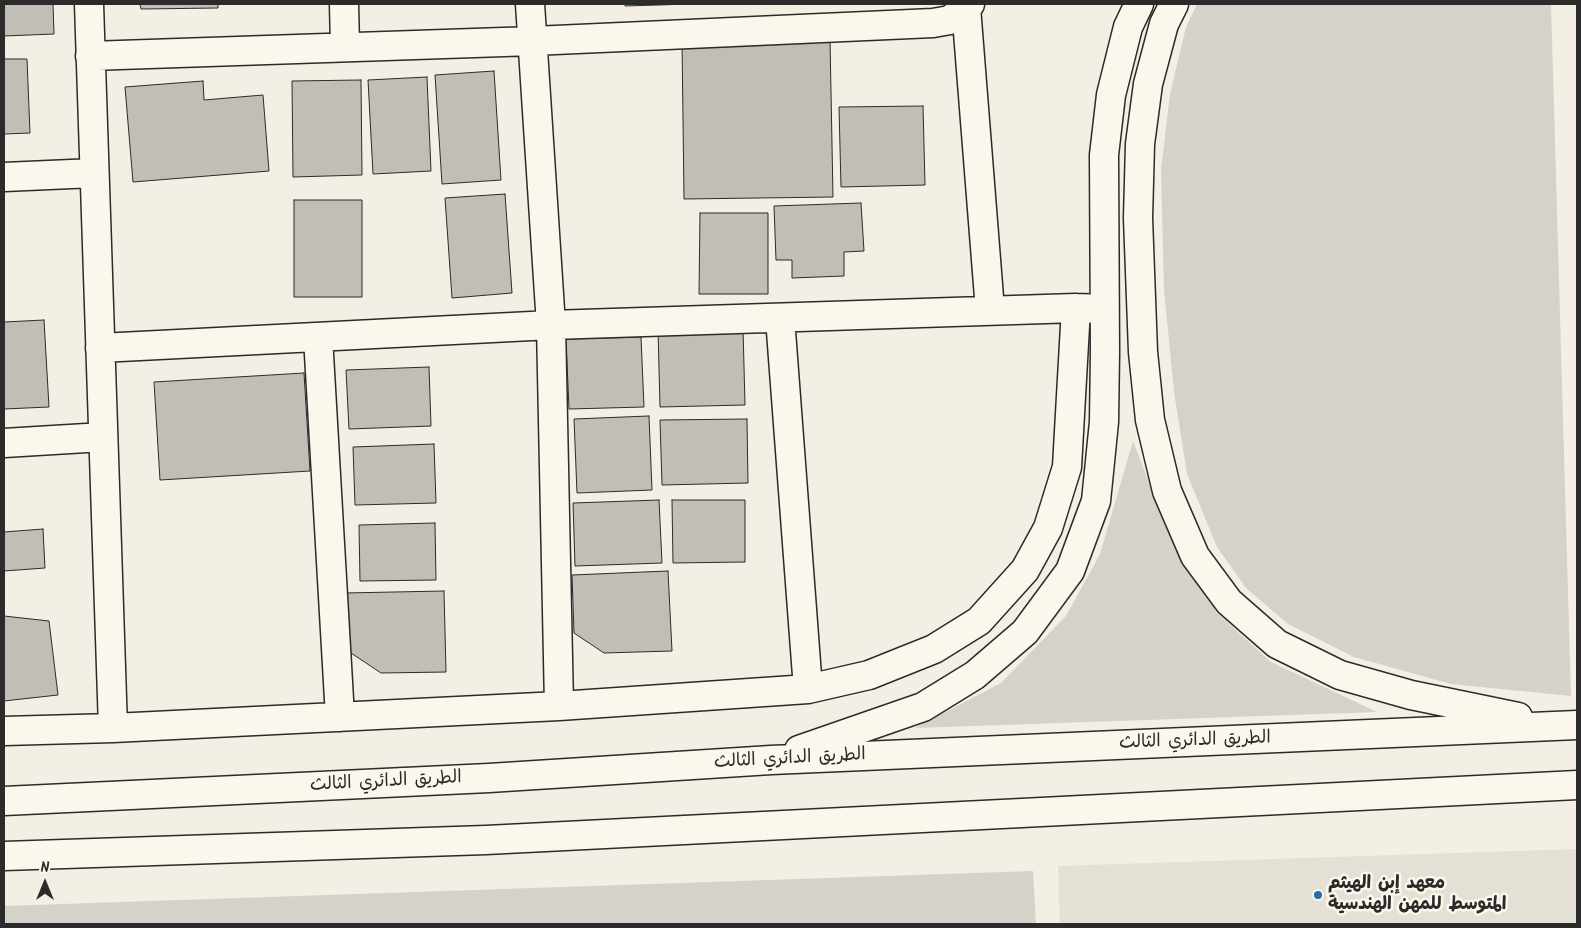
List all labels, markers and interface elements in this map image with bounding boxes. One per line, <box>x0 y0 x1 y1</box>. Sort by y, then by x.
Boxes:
street label: الطريق الدائري الثالث <box>1119 729 1271 755</box>
street label: الطريق الدائري الثالث <box>714 745 866 775</box>
street label: الطريق الدائري الثالث <box>310 768 462 798</box>
text: N <box>41 857 49 879</box>
north arrow <box>20 858 70 908</box>
place label: معهد إبن الهيثم المتوسط للمهن الهندسية <box>1328 874 1506 916</box>
marker: معهد إبن الهيثم المتوسط للمهن الهندسية <box>1312 889 1324 901</box>

